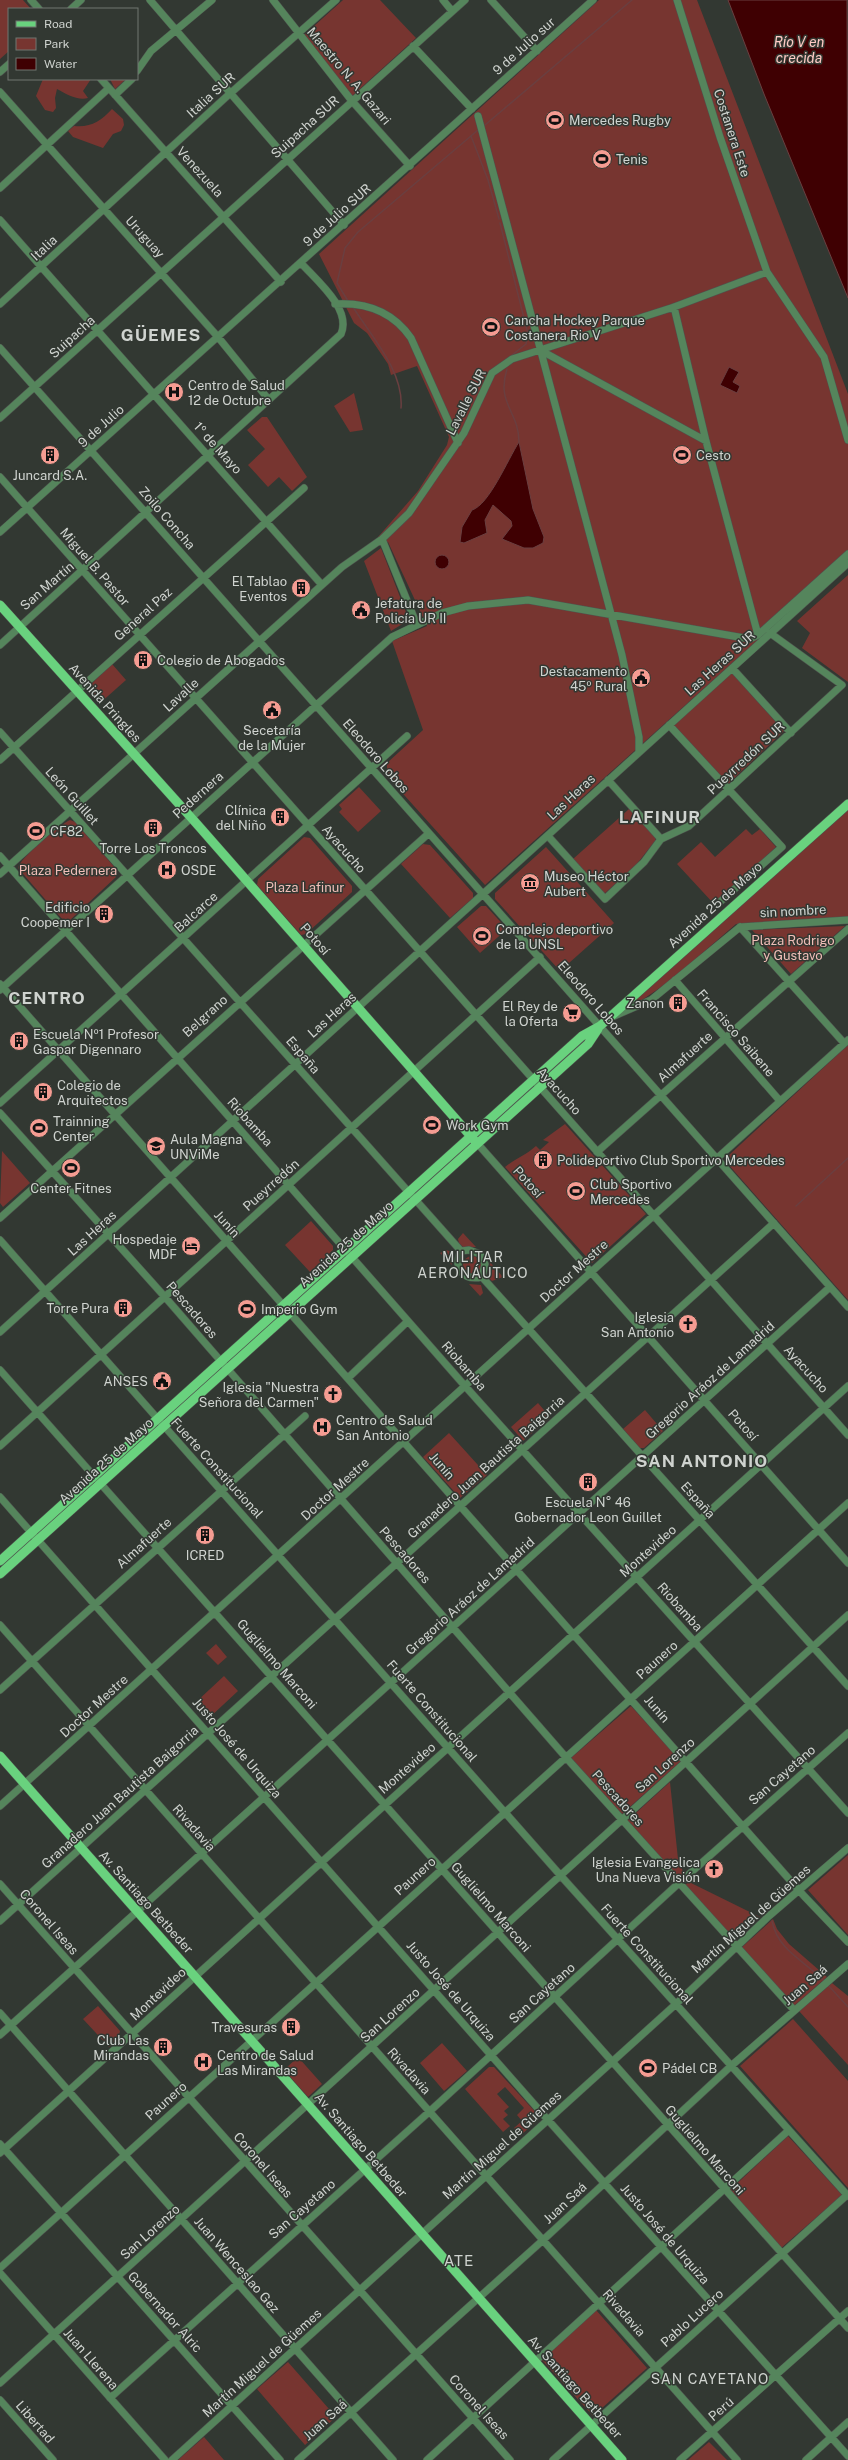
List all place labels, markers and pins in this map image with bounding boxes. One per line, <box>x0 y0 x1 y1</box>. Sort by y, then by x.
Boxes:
sports icon: Mercedes Rugby <box>544 109 566 131</box>
place label: Mercedes Rugby <box>569 113 671 128</box>
sports icon: Tenis <box>591 148 613 170</box>
place label: Tenis <box>616 152 647 167</box>
place label: Cancha Hockey Parque Costanera Rio V <box>505 313 645 343</box>
sports icon: Cancha Hockey Parque Costanera Rio V <box>480 316 502 338</box>
place label: Centro de Salud 12 de Octubre <box>188 378 285 408</box>
hospital icon: Centro de Salud 12 de Octubre <box>163 381 185 403</box>
building icon: Juncard S.A. <box>39 444 61 466</box>
sports icon: Cesto <box>671 444 693 466</box>
place label: Cesto <box>696 448 731 463</box>
place label: Juncard S.A. <box>13 468 87 483</box>
place label: El Tablao Eventos <box>232 574 287 604</box>
building icon: El Tablao Eventos <box>290 577 312 599</box>
place label: Jefatura de Policía UR II <box>375 596 447 626</box>
public building icon: Jefatura de Policía UR II <box>350 599 372 621</box>
building icon: Colegio de Abogados <box>132 649 154 671</box>
place label: Colegio de Abogados <box>157 653 285 668</box>
place label: Destacamento 45º Rural <box>540 664 627 694</box>
public building icon: Destacamento 45º Rural <box>630 667 652 689</box>
public building icon: Secetaría de la Mujer <box>261 699 283 721</box>
place label: Secetaría de la Mujer <box>238 723 306 753</box>
place label: Clínica del Niño <box>216 803 266 833</box>
building icon: Clínica del Niño <box>269 806 291 828</box>
building icon: Torre Los Troncos <box>142 817 164 839</box>
sports icon: CF82 <box>25 820 47 842</box>
place label: CF82 <box>50 824 83 839</box>
place label: Torre Los Troncos <box>100 841 206 856</box>
hospital icon: OSDE <box>156 859 178 881</box>
place label: OSDE <box>181 863 216 878</box>
place label: Museo Héctor Aubert <box>544 869 629 899</box>
museum icon: Museo Héctor Aubert <box>519 872 541 894</box>
place label: Edificio Coopemer I <box>21 900 90 930</box>
building icon: Edificio Coopemer I <box>93 903 115 925</box>
place label: Complejo deportivo de la UNSL <box>496 922 613 952</box>
sports icon: Complejo deportivo de la UNSL <box>471 925 493 947</box>
building icon: Zanon <box>667 992 689 1014</box>
place label: Zanon <box>626 996 664 1011</box>
place label: El Rey de la Oferta <box>502 999 558 1029</box>
supermarket icon: El Rey de la Oferta <box>561 1002 583 1024</box>
place label: Escuela Nº1 Profesor Gaspar Digennaro <box>33 1027 159 1057</box>
building icon: Escuela Nº1 Profesor Gaspar Digennaro <box>8 1030 30 1052</box>
place label: Colegio de Arquitectos <box>57 1078 128 1108</box>
building icon: Colegio de Arquitectos <box>32 1081 54 1103</box>
place label: Trainning Center <box>53 1114 110 1144</box>
sports icon: Work Gym <box>421 1114 443 1136</box>
sports icon: Trainning Center <box>28 1117 50 1139</box>
place label: Work Gym <box>446 1118 508 1133</box>
place label: Aula Magna UNViMe <box>170 1132 242 1162</box>
school or university icon: Aula Magna UNViMe <box>145 1135 167 1157</box>
building icon: Polideportivo Club Sportivo Mercedes <box>532 1149 554 1171</box>
place label: Polideportivo Club Sportivo Mercedes <box>557 1153 785 1168</box>
sports icon: Center Fitnes <box>60 1157 82 1179</box>
place label: Club Sportivo Mercedes <box>590 1177 672 1207</box>
sports icon: Club Sportivo Mercedes <box>565 1180 587 1202</box>
place label: Center Fitnes <box>30 1181 112 1196</box>
place label: Hospedaje MDF <box>112 1232 177 1262</box>
hotel icon: Hospedaje MDF <box>180 1235 202 1257</box>
building icon: Torre Pura <box>112 1297 134 1319</box>
sports icon: Imperio Gym <box>236 1298 258 1320</box>
place label: Torre Pura <box>46 1301 109 1316</box>
place label: Imperio Gym <box>261 1302 338 1317</box>
place label: Iglesia San Antonio <box>601 1310 674 1340</box>
church icon: Iglesia San Antonio <box>677 1313 699 1335</box>
public building icon: ANSES <box>151 1370 173 1392</box>
place label: ANSES <box>103 1374 148 1389</box>
place label: Iglesia "Nuestra Señora del Carmen" <box>199 1380 319 1410</box>
church icon: Iglesia "Nuestra Señora del Carmen" <box>322 1383 344 1405</box>
place label: Centro de Salud San Antonio <box>336 1413 433 1443</box>
hospital icon: Centro de Salud San Antonio <box>311 1416 333 1438</box>
building icon: Escuela N° 46 Gobernador Leon Guillet <box>577 1471 599 1493</box>
place label: Escuela N° 46 Gobernador Leon Guillet <box>514 1495 662 1525</box>
building icon: ICRED <box>194 1524 216 1546</box>
place label: ICRED <box>186 1548 224 1563</box>
place label: Iglesia Evangelica Una Nueva Visión <box>592 1855 700 1885</box>
church icon: Iglesia Evangelica Una Nueva Visión <box>703 1858 725 1880</box>
building icon: Travesuras <box>280 2016 302 2038</box>
place label: Travesuras <box>211 2020 277 2035</box>
place label: Club Las Mirandas <box>93 2033 149 2063</box>
building icon: Club Las Mirandas <box>152 2036 174 2058</box>
place label: Centro de Salud Las Mirandas <box>217 2048 314 2078</box>
hospital icon: Centro de Salud Las Mirandas <box>192 2051 214 2073</box>
sports icon: Pádel CB <box>637 2057 659 2079</box>
place label: Pádel CB <box>662 2061 717 2076</box>

